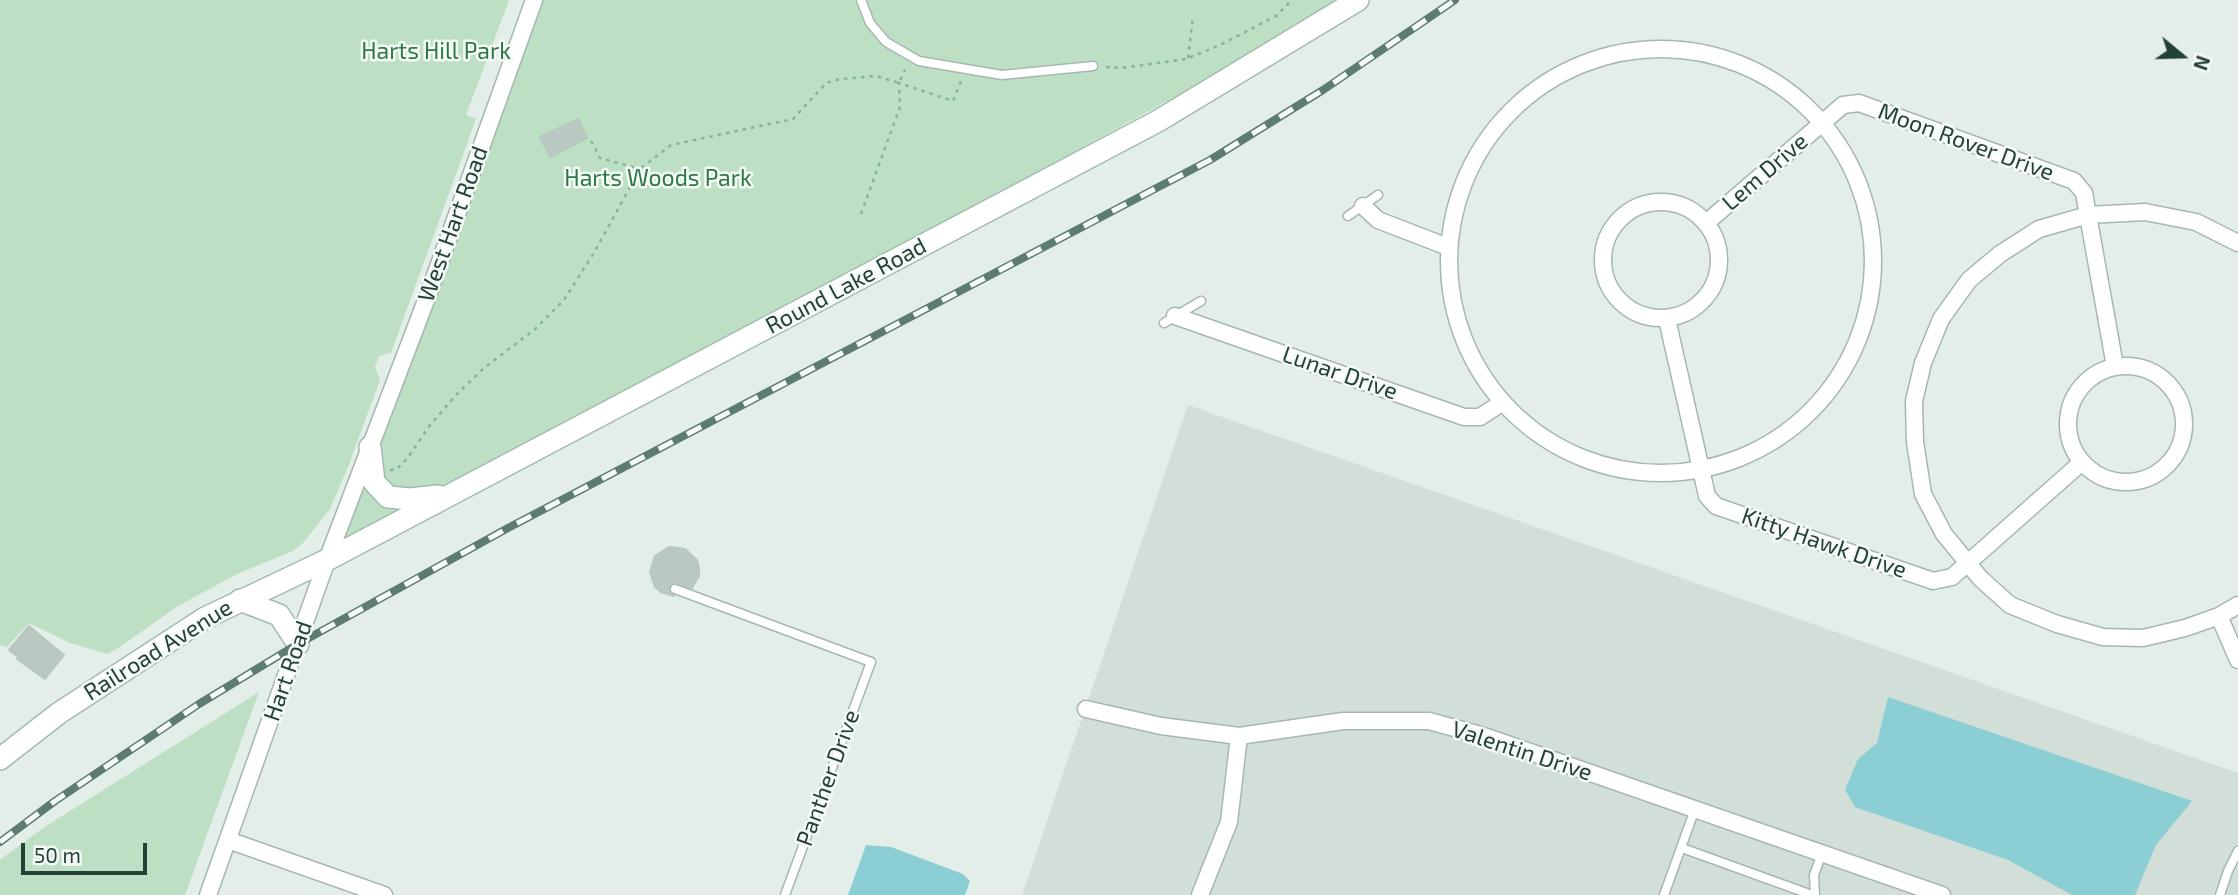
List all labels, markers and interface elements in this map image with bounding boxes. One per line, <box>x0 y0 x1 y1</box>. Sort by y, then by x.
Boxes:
north arrow <box>2147 21 2217 91</box>
park label: Harts Hill Park <box>361 37 511 65</box>
text: N <box>2189 53 2215 73</box>
street label: Moon Rover Drive <box>1874 97 2058 187</box>
street label: Lem Drive <box>1717 127 1813 217</box>
street label: West Hart Road <box>412 143 494 305</box>
park label: Harts Woods Park <box>564 164 752 192</box>
street label: Round Lake Road <box>761 232 931 340</box>
street label: Lunar Drive <box>1279 340 1401 406</box>
street label: Kitty Hawk Drive <box>1738 502 1910 584</box>
street label: Railroad Avenue <box>79 593 237 707</box>
street label: Hart Road <box>258 617 318 725</box>
street label: Panther Drive <box>791 706 865 850</box>
street label: Valentin Drive <box>1448 715 1596 787</box>
scale bar <box>24 828 150 872</box>
text: 50 m <box>34 842 81 867</box>

